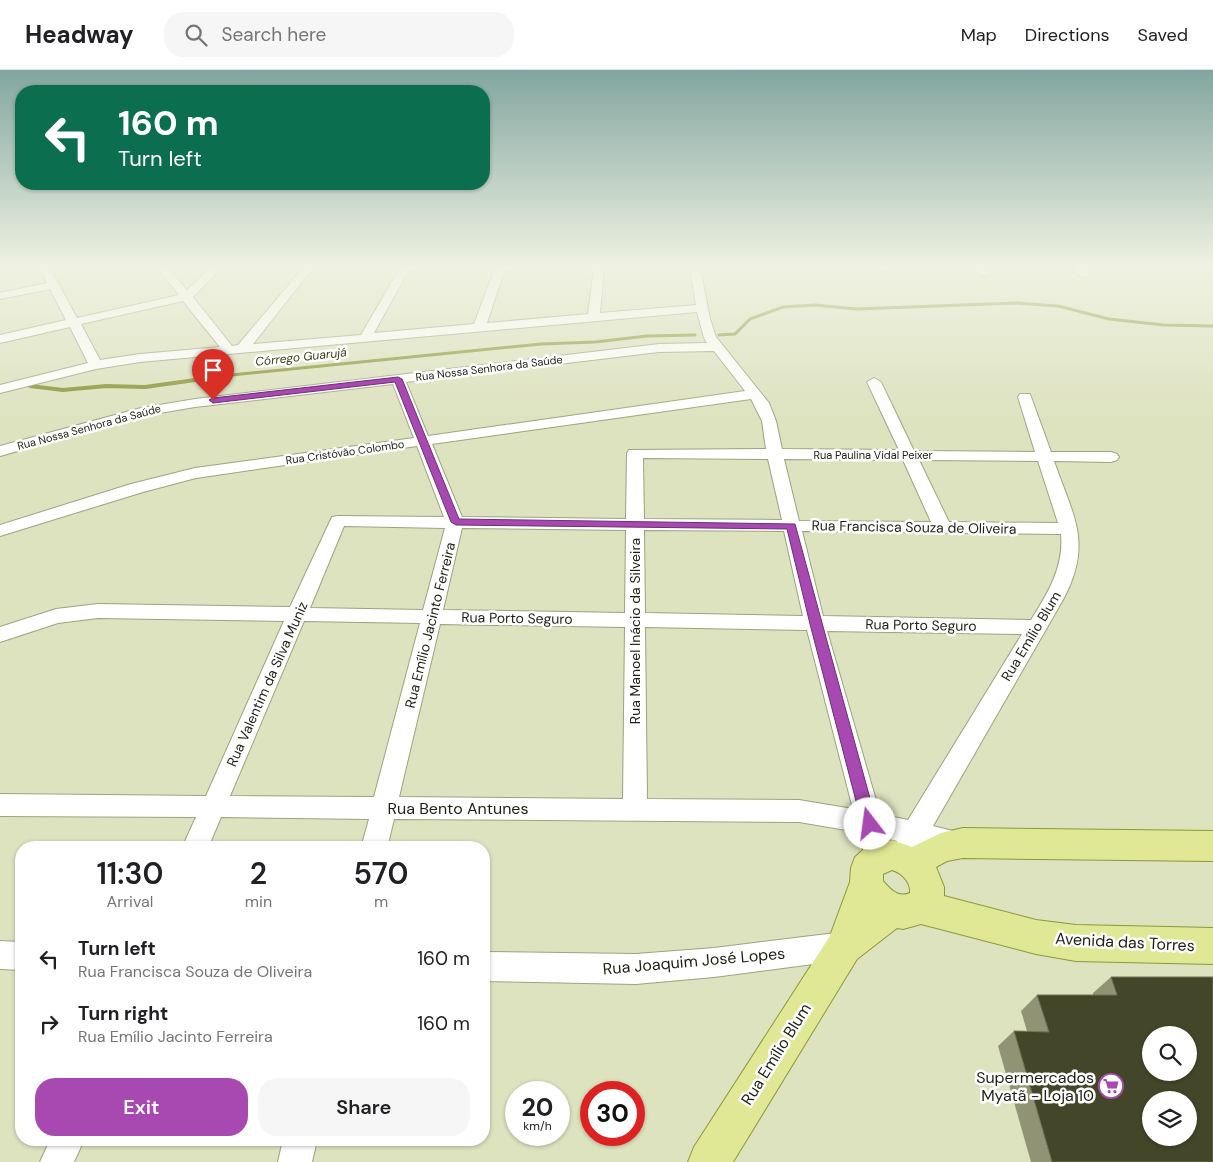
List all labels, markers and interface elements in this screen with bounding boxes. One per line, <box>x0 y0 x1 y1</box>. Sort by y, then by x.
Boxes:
search box <box>164 12 514 57</box>
text: Headway <box>25 19 134 50</box>
icon: search <box>182 21 210 49</box>
text: Search here <box>222 22 326 47</box>
text: Map <box>961 23 997 47</box>
text: Directions <box>1025 23 1110 47</box>
text: Saved <box>1138 23 1188 47</box>
text: 160 m <box>118 100 219 146</box>
icon: left <box>35 105 100 170</box>
text: Turn left <box>118 144 202 173</box>
water label: Córrego Guarujá <box>254 344 348 370</box>
pin <box>192 349 234 400</box>
street label: Rua Nossa Senhora da Saúde <box>415 352 563 384</box>
icon: arrive <box>199 356 227 384</box>
street label: Rua Nossa Senhora da Saúde <box>16 401 162 453</box>
street label: Rua Cristóvão Colombo <box>285 437 405 467</box>
street label: Rua Paulina Vidal Peixer <box>813 448 933 462</box>
street label: Rua Francisca Souza de Oliveira <box>811 516 1017 538</box>
street label: Rua Manoel Inácio da Silveira <box>626 538 644 724</box>
street label: Rua Emílio Jacinto Ferreira <box>401 540 459 710</box>
street label: Rua Emílio Blum <box>997 588 1065 684</box>
street label: Rua Valentim da Silva Muniz <box>222 599 312 769</box>
street label: Rua Porto Seguro <box>461 608 573 628</box>
street label: Rua Porto Seguro <box>865 615 977 635</box>
position arrow <box>843 797 895 849</box>
street label: Rua Bento Antunes <box>388 798 528 819</box>
text: 11:30 <box>96 854 163 893</box>
text: 2 <box>250 854 267 893</box>
text: 570 <box>354 854 409 893</box>
text: Arrival <box>107 891 153 912</box>
text: min <box>245 891 272 912</box>
text: m <box>374 891 388 912</box>
street label: Avenida das Torres <box>1055 928 1195 956</box>
text: Turn left <box>78 936 156 961</box>
street label: Rua Joaquim José Lopes <box>602 943 786 979</box>
icon: left <box>35 945 63 973</box>
text: 160 m <box>417 946 470 971</box>
text: Rua Francisca Souza de Oliveira <box>78 961 312 982</box>
street label: Rua Emílio Blum <box>736 999 816 1109</box>
text: Turn right <box>78 1001 168 1026</box>
icon: right <box>35 1010 63 1038</box>
text: 160 m <box>417 1011 470 1036</box>
text: Rua Emílio Jacinto Ferreira <box>78 1026 273 1047</box>
map controls <box>1142 1026 1197 1146</box>
button: search <box>1142 1026 1197 1081</box>
place label: Supermercados Myatã - Loja 10 <box>976 1067 1094 1106</box>
supermarket icon: Supermercados Myatã - Loja 10 <box>1098 1073 1124 1099</box>
button: Exit <box>35 1078 248 1136</box>
button: Share <box>258 1078 470 1136</box>
speed limit sign: 30 <box>580 1081 645 1146</box>
text: 20 <box>522 1091 553 1124</box>
button: layers <box>1142 1091 1197 1146</box>
text: km/h <box>523 1118 552 1134</box>

